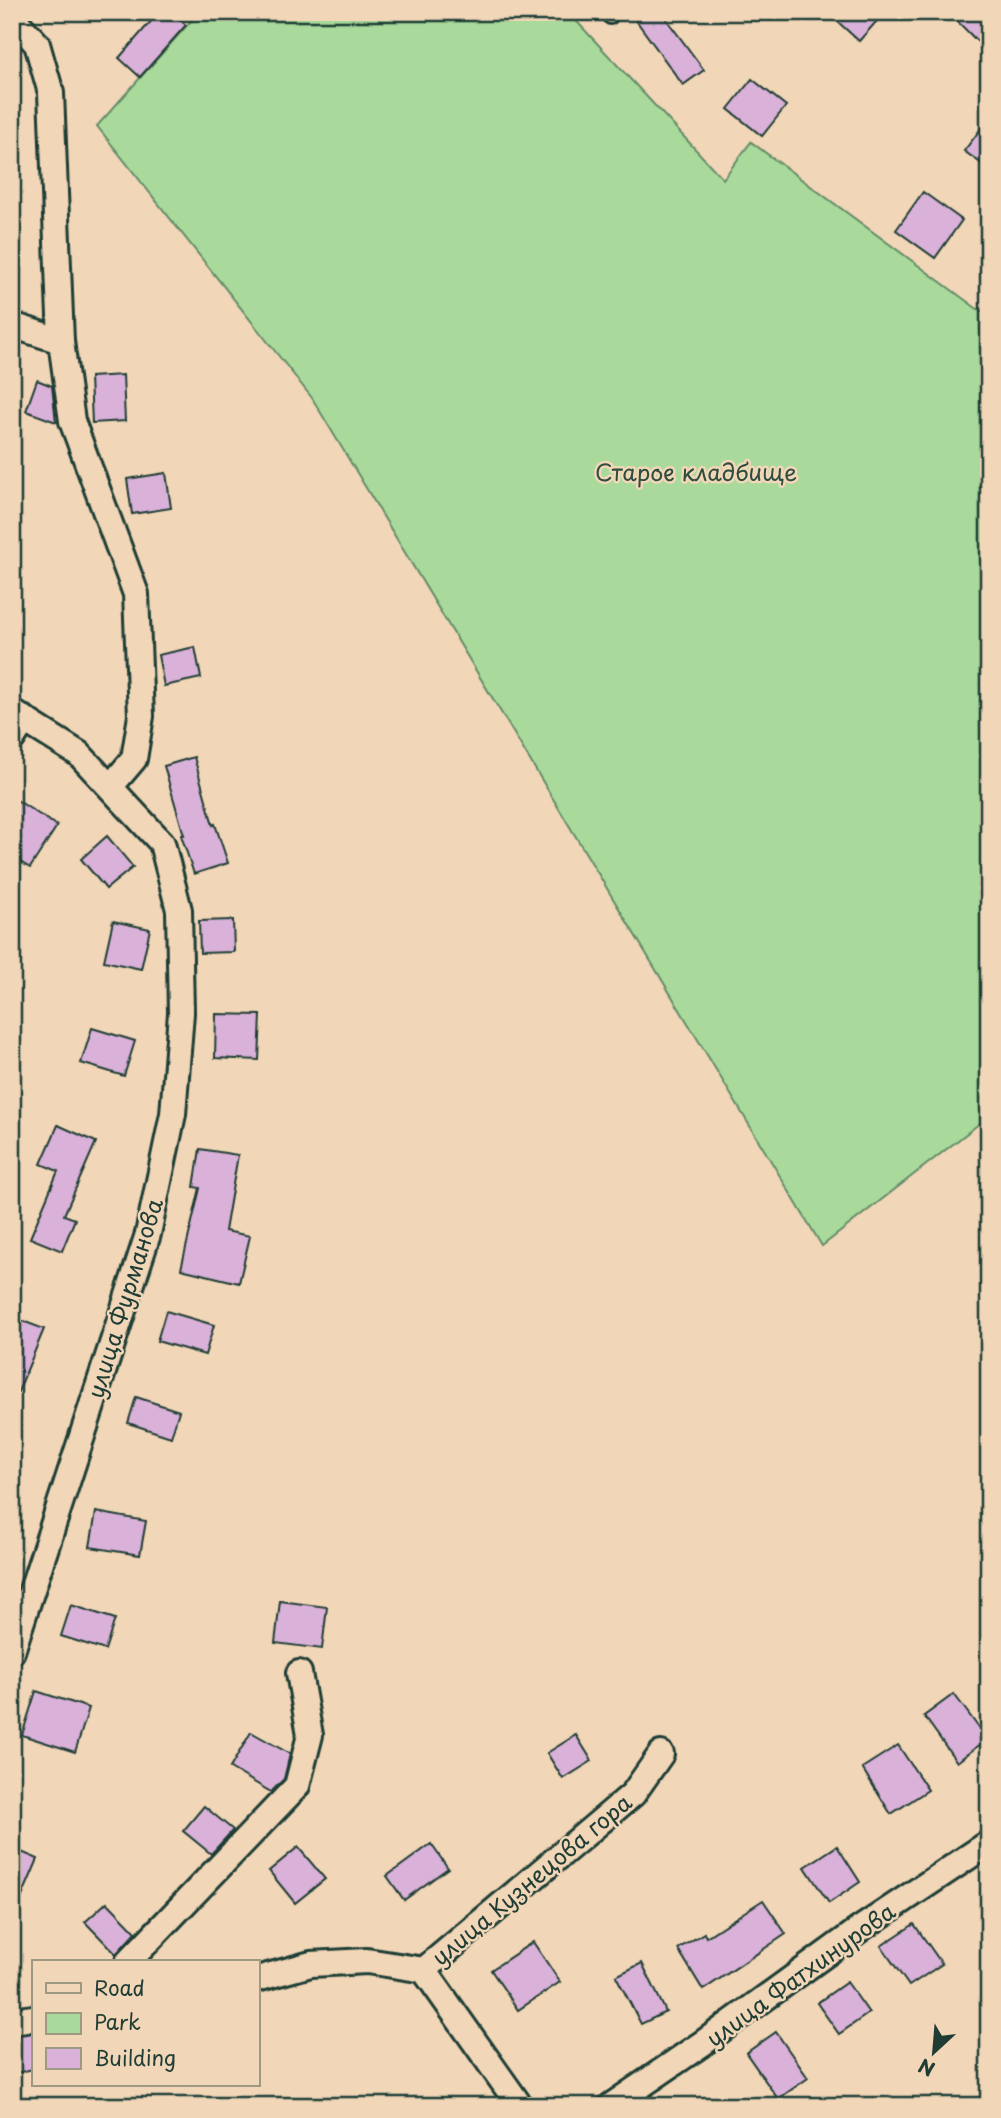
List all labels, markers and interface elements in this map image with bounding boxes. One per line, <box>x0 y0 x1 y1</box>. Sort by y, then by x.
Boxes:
park label: Старое кладбище <box>595 454 797 489</box>
street label: улица Фурманова <box>77 1193 171 1402</box>
street label: улица Кузнецова гора <box>423 1784 639 1973</box>
street label: улица Фатхинурова <box>698 1893 902 2055</box>
legend <box>32 1960 259 2086</box>
text: Road <box>94 1971 145 2003</box>
text: Park <box>94 2005 141 2037</box>
north arrow <box>900 2016 970 2086</box>
text: Building <box>94 2041 176 2073</box>
text: N <box>913 2052 939 2084</box>

